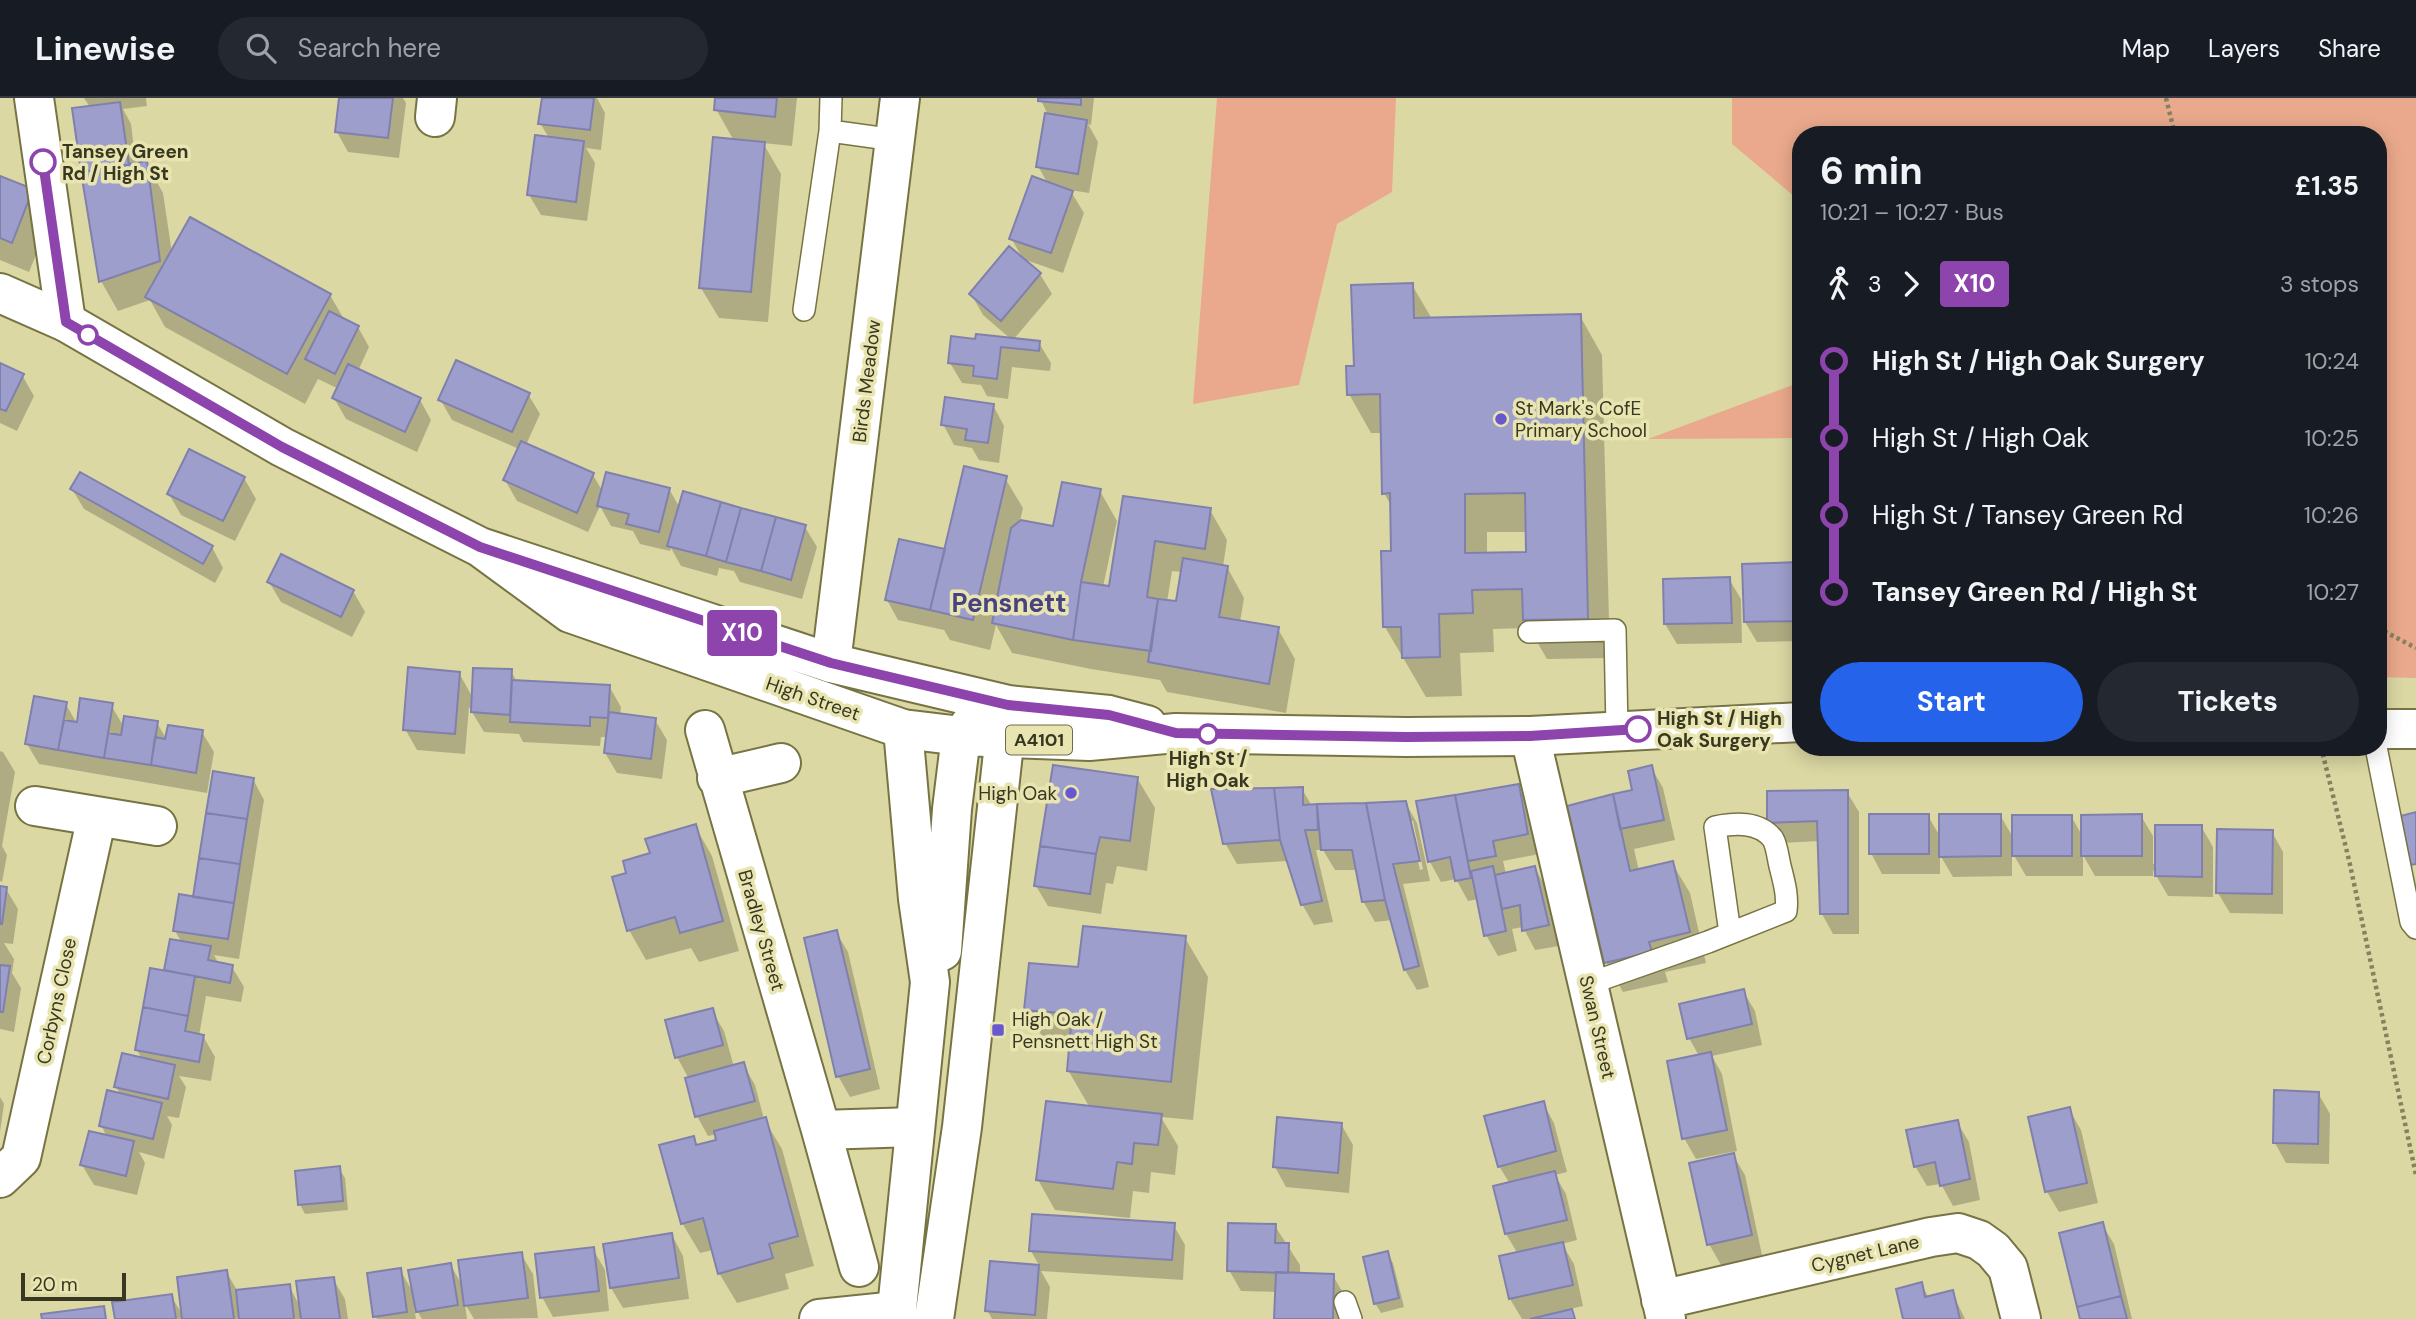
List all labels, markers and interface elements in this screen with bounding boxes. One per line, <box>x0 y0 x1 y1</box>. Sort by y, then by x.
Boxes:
search box <box>218 17 708 80</box>
text: Linewise <box>35 27 176 70</box>
icon: search <box>242 29 280 67</box>
text: Search here <box>298 31 441 65</box>
text: Map <box>2122 33 2170 64</box>
text: Layers <box>2208 33 2280 64</box>
text: Share <box>2318 33 2381 64</box>
place label: Tansey Green Rd / High St <box>62 139 189 186</box>
text: 6 min <box>1820 146 1923 196</box>
marker: Tansey Green Rd / High St <box>30 149 56 175</box>
text: £1.35 <box>2295 169 2359 203</box>
text: 10:21 – 10:27 · Bus <box>1820 197 2004 227</box>
icon: walk <box>1820 265 1858 303</box>
icon: forward <box>1892 265 1930 303</box>
text: X10 <box>1954 268 1995 299</box>
text: 3 <box>1868 269 1882 299</box>
text: 3 stops <box>2280 269 2359 299</box>
street label: Birds Meadow <box>847 318 886 444</box>
unlabelled marker <box>78 325 98 345</box>
text: High St / High Oak Surgery <box>1872 344 2205 378</box>
text: 10:24 <box>2305 346 2359 376</box>
place label: St Mark's CofE Primary School <box>1515 396 1647 443</box>
marker: St Mark's CofE Primary School <box>1493 411 1509 427</box>
text: High St / High Oak <box>1872 421 2089 455</box>
text: 10:25 <box>2304 423 2359 453</box>
text: High St / Tansey Green Rd <box>1872 498 2183 532</box>
text: 10:26 <box>2304 500 2359 530</box>
text: Tansey Green Rd / High St <box>1872 575 2198 609</box>
text: 10:27 <box>2306 577 2359 607</box>
district label: Pensnett <box>952 586 1066 620</box>
line badge: X10 <box>702 610 782 656</box>
text: X10 <box>721 617 763 648</box>
button: Start <box>1820 662 2083 742</box>
button: Tickets <box>2097 662 2359 742</box>
street label: High Street <box>762 671 863 726</box>
place label: High St / High Oak Surgery <box>1657 706 1782 753</box>
marker: High St / High Oak Surgery <box>1625 716 1651 742</box>
marker: High St / High Oak <box>1198 724 1218 744</box>
road number: A4101 <box>1006 726 1072 754</box>
place label: High St / High Oak <box>1166 746 1250 793</box>
place label: High Oak <box>978 781 1057 806</box>
marker: High Oak <box>1063 785 1079 801</box>
street label: Bradley Street <box>732 867 791 994</box>
street label: Corbyns Close <box>31 936 82 1067</box>
street label: Swan Street <box>1573 973 1622 1081</box>
place label: High Oak / Pensnett High St <box>1012 1007 1158 1054</box>
marker: High Oak / Pensnett High St <box>990 1022 1006 1038</box>
street label: Cygnet Lane <box>1809 1229 1922 1278</box>
scale bar <box>21 1270 126 1302</box>
text: 20 m <box>32 1272 78 1297</box>

